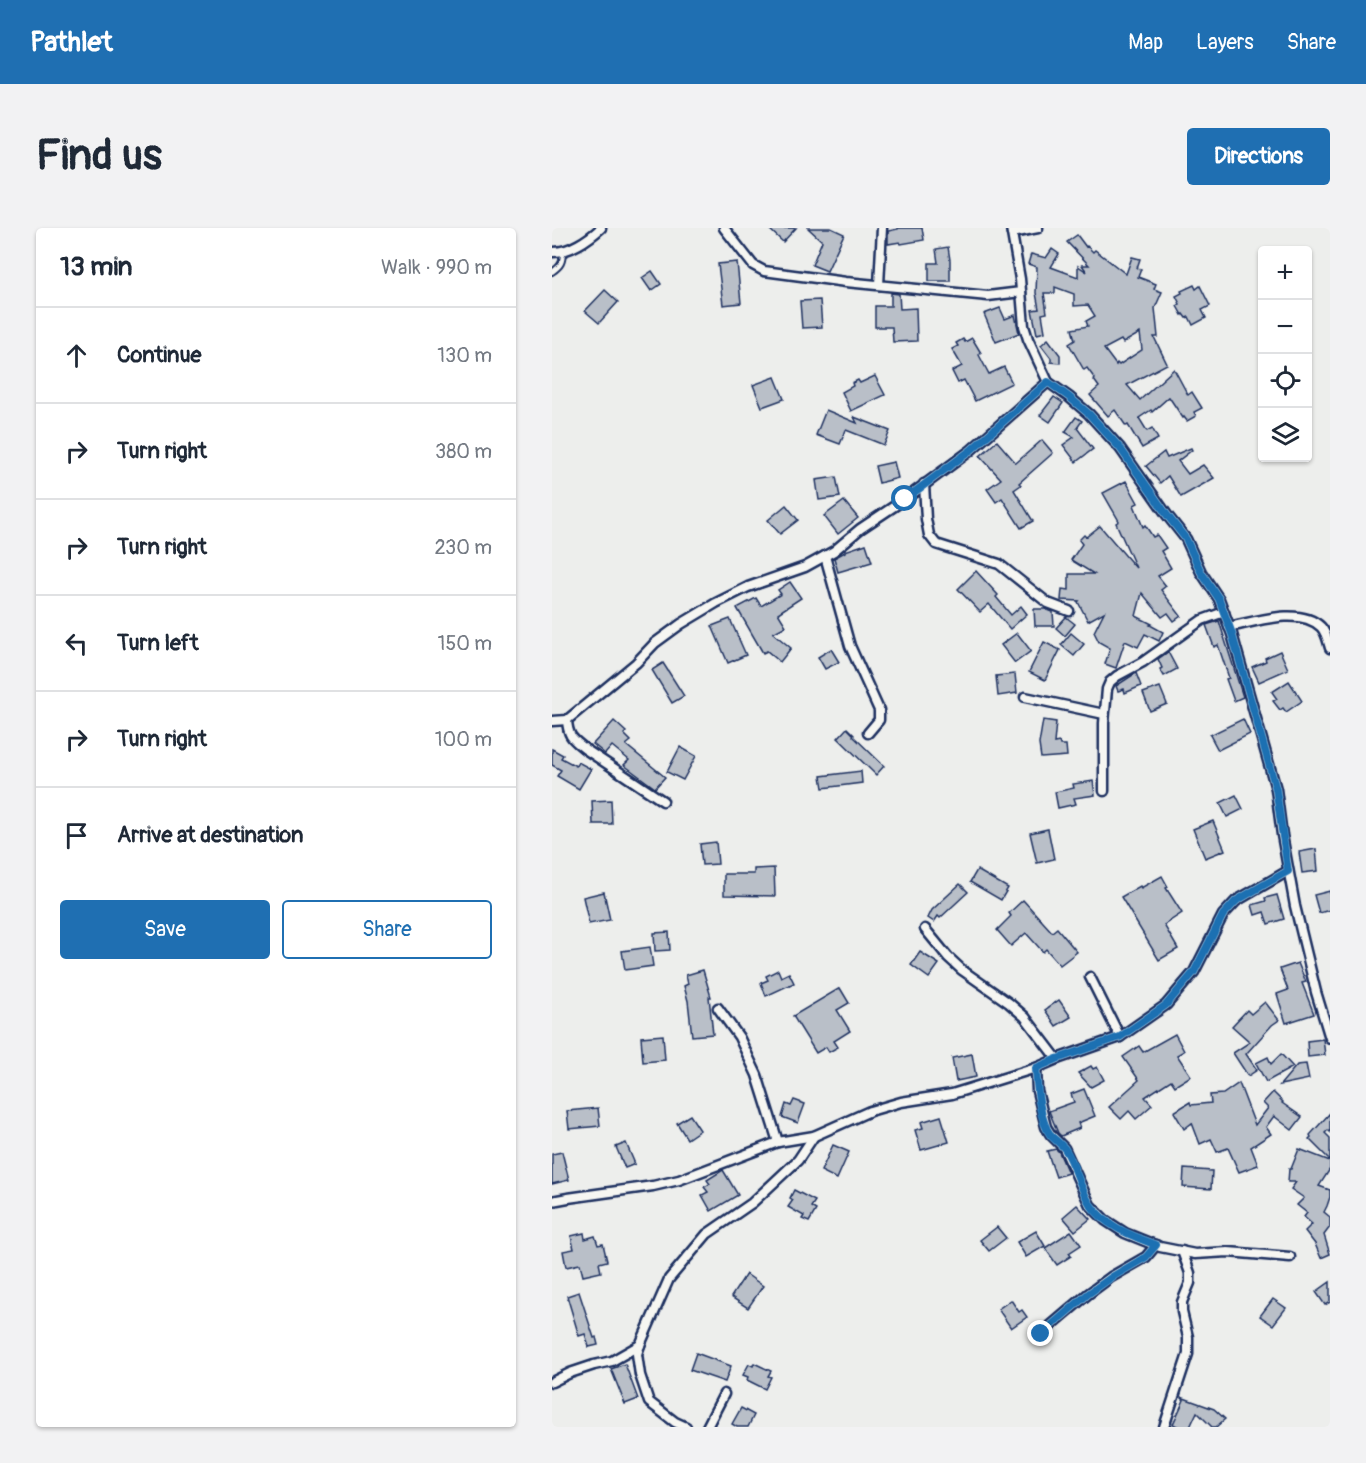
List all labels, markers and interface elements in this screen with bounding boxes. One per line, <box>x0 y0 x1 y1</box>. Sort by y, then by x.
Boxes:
text: Pathlet <box>30 25 113 60</box>
text: Map <box>1128 29 1163 56</box>
text: Layers <box>1196 29 1254 56</box>
text: Share <box>1287 29 1336 56</box>
button: Directions <box>1187 128 1330 185</box>
text: Find us <box>36 130 162 182</box>
map controls <box>1258 246 1312 462</box>
button: + <box>1258 246 1312 300</box>
text: 13 min <box>60 251 133 283</box>
text: Walk · 990 m <box>381 255 492 280</box>
button: − <box>1258 300 1312 354</box>
icon: ahead <box>60 339 93 372</box>
text: Continue <box>117 341 201 369</box>
text: 130 m <box>437 343 492 368</box>
button: locate <box>1258 354 1312 408</box>
button: layers <box>1258 408 1312 462</box>
icon: right <box>60 435 93 468</box>
text: Turn right <box>117 437 207 465</box>
text: 380 m <box>435 439 492 464</box>
route start <box>891 485 917 511</box>
icon: right <box>60 531 93 564</box>
text: Turn right <box>117 533 207 561</box>
text: 230 m <box>435 535 492 560</box>
icon: left <box>60 627 93 660</box>
text: Turn left <box>117 629 199 657</box>
text: 150 m <box>438 631 492 656</box>
icon: right <box>60 723 93 756</box>
text: Turn right <box>117 725 207 753</box>
text: 100 m <box>435 727 492 752</box>
icon: arrive <box>60 819 93 852</box>
text: Arrive at destination <box>117 821 303 849</box>
button: Save <box>60 900 270 959</box>
button: Share <box>282 900 492 959</box>
route end <box>1027 1320 1053 1346</box>

